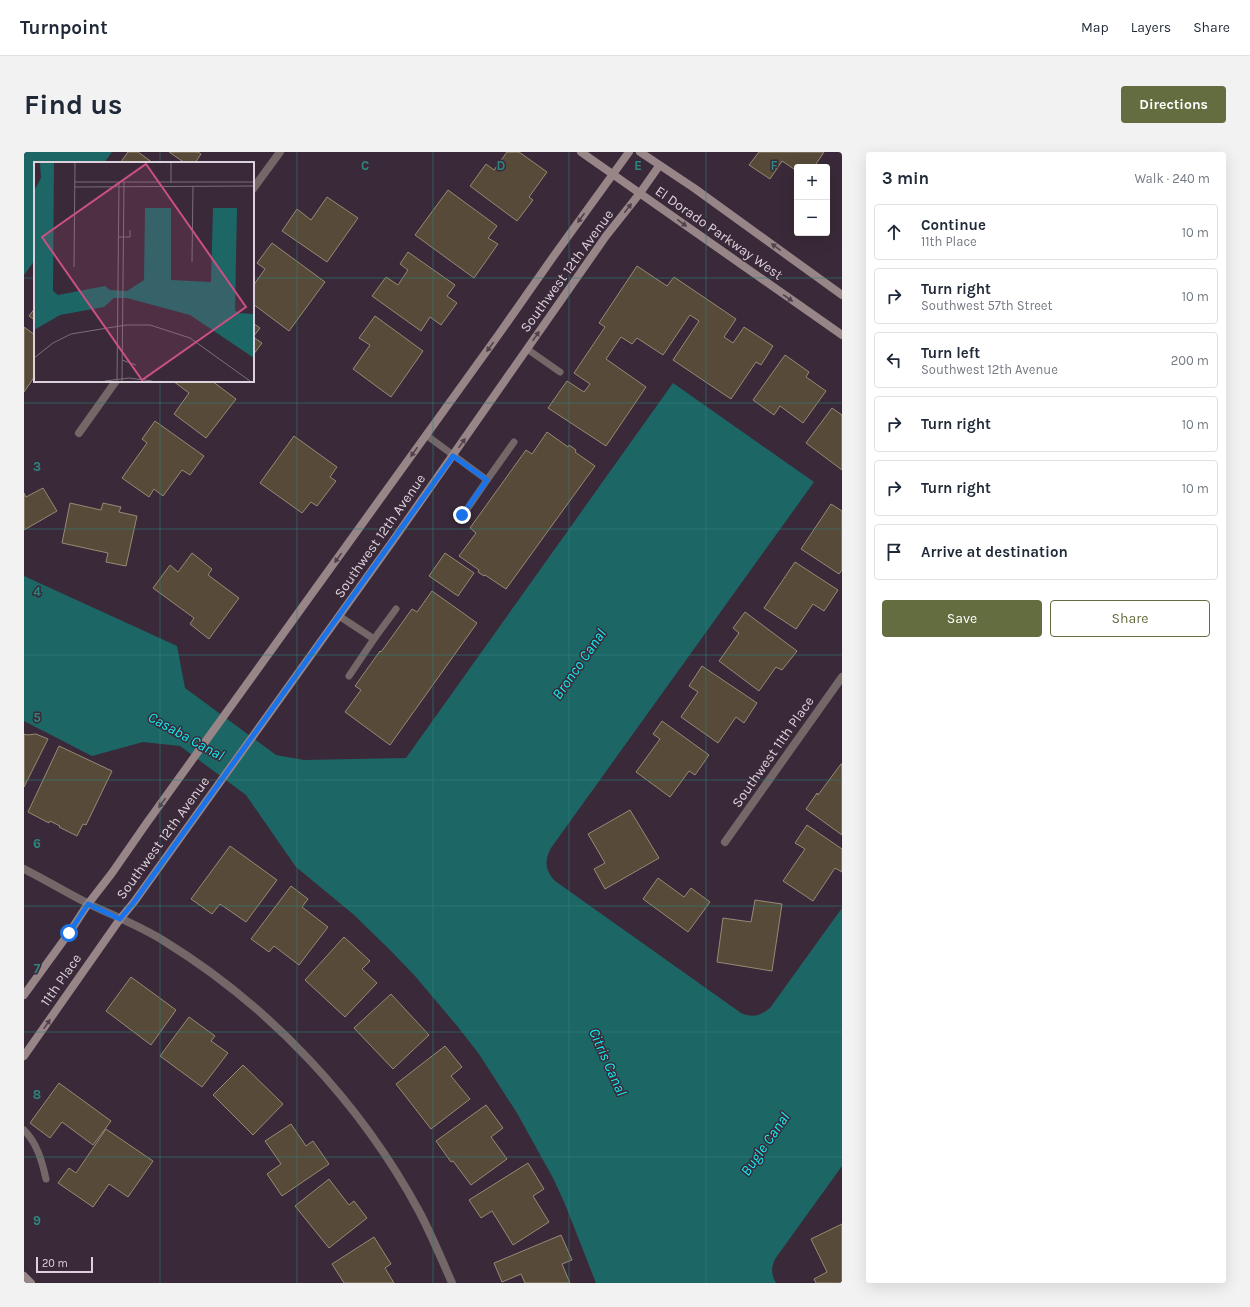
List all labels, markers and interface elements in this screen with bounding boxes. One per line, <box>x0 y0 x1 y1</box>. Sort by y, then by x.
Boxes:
text: Turnpoint <box>20 17 108 39</box>
text: Map <box>1081 19 1109 36</box>
text: Layers <box>1131 19 1171 36</box>
text: Share <box>1193 19 1230 36</box>
button: Directions <box>1121 86 1226 123</box>
text: Find us <box>24 88 123 121</box>
text: C <box>361 158 369 173</box>
text: D <box>497 158 506 173</box>
text: E <box>634 158 642 173</box>
text: F <box>770 158 778 173</box>
inset map <box>34 162 254 382</box>
map controls <box>794 164 830 236</box>
button: + <box>794 164 830 200</box>
text: 3 min <box>882 168 929 188</box>
text: Walk · 240 m <box>1134 171 1210 186</box>
street label: El Dorado Parkway West <box>652 182 786 284</box>
button: − <box>794 200 830 236</box>
one-way arrow <box>624 202 633 213</box>
street label: Southwest 12th Avenue <box>517 206 617 336</box>
one-way arrow <box>577 212 585 223</box>
text: Continue <box>921 216 986 234</box>
one-way arrow <box>677 219 687 227</box>
icon: ahead <box>883 221 905 243</box>
text: 10 m <box>1182 225 1209 240</box>
text: 11th Place <box>921 234 977 249</box>
one-way arrow <box>771 243 782 252</box>
text: Turn right <box>921 280 991 298</box>
icon: right <box>883 285 905 307</box>
text: 10 m <box>1182 289 1209 304</box>
one-way arrow <box>783 294 793 302</box>
text: Southwest 57th Street <box>921 298 1052 313</box>
one-way arrow <box>532 331 540 341</box>
one-way arrow <box>486 342 494 352</box>
text: Turn left <box>921 344 980 362</box>
icon: left <box>883 349 905 371</box>
text: 200 m <box>1171 353 1209 368</box>
text: Southwest 12th Avenue <box>921 362 1058 377</box>
icon: right <box>883 413 905 435</box>
text: Turn right <box>921 415 991 433</box>
text: 10 m <box>1182 417 1209 432</box>
one-way arrow <box>458 437 466 448</box>
one-way arrow <box>410 447 418 458</box>
text: 3 <box>33 459 41 474</box>
street label: Southwest 12th Avenue <box>331 471 429 601</box>
icon: right <box>883 477 905 499</box>
text: Turn right <box>921 479 991 497</box>
text: 10 m <box>1182 481 1209 496</box>
route end <box>453 506 471 524</box>
icon: arrive <box>883 541 905 563</box>
text: Arrive at destination <box>921 543 1068 561</box>
one-way arrow <box>334 552 342 563</box>
text: 4 <box>33 584 41 599</box>
button: Save <box>882 600 1042 637</box>
button: Share <box>1050 600 1210 637</box>
water label: Bronco Canal <box>548 625 610 703</box>
street label: Southwest 11th Place <box>728 693 818 811</box>
water label: Casaba Canal <box>145 708 227 764</box>
text: 5 <box>33 710 41 725</box>
street label: Southwest 12th Avenue <box>113 773 213 903</box>
one-way arrow <box>158 797 166 808</box>
text: 6 <box>33 836 41 851</box>
route start <box>60 924 78 942</box>
street label: 11th Place <box>37 951 85 1009</box>
text: 7 <box>34 961 41 976</box>
one-way arrow <box>43 1019 51 1030</box>
water label: Citris Canal <box>585 1025 631 1099</box>
text: 8 <box>33 1087 41 1102</box>
water label: Bugle Canal <box>737 1109 794 1179</box>
text: 9 <box>33 1213 41 1228</box>
scale bar <box>36 1255 93 1274</box>
text: 20 m <box>42 1257 68 1270</box>

